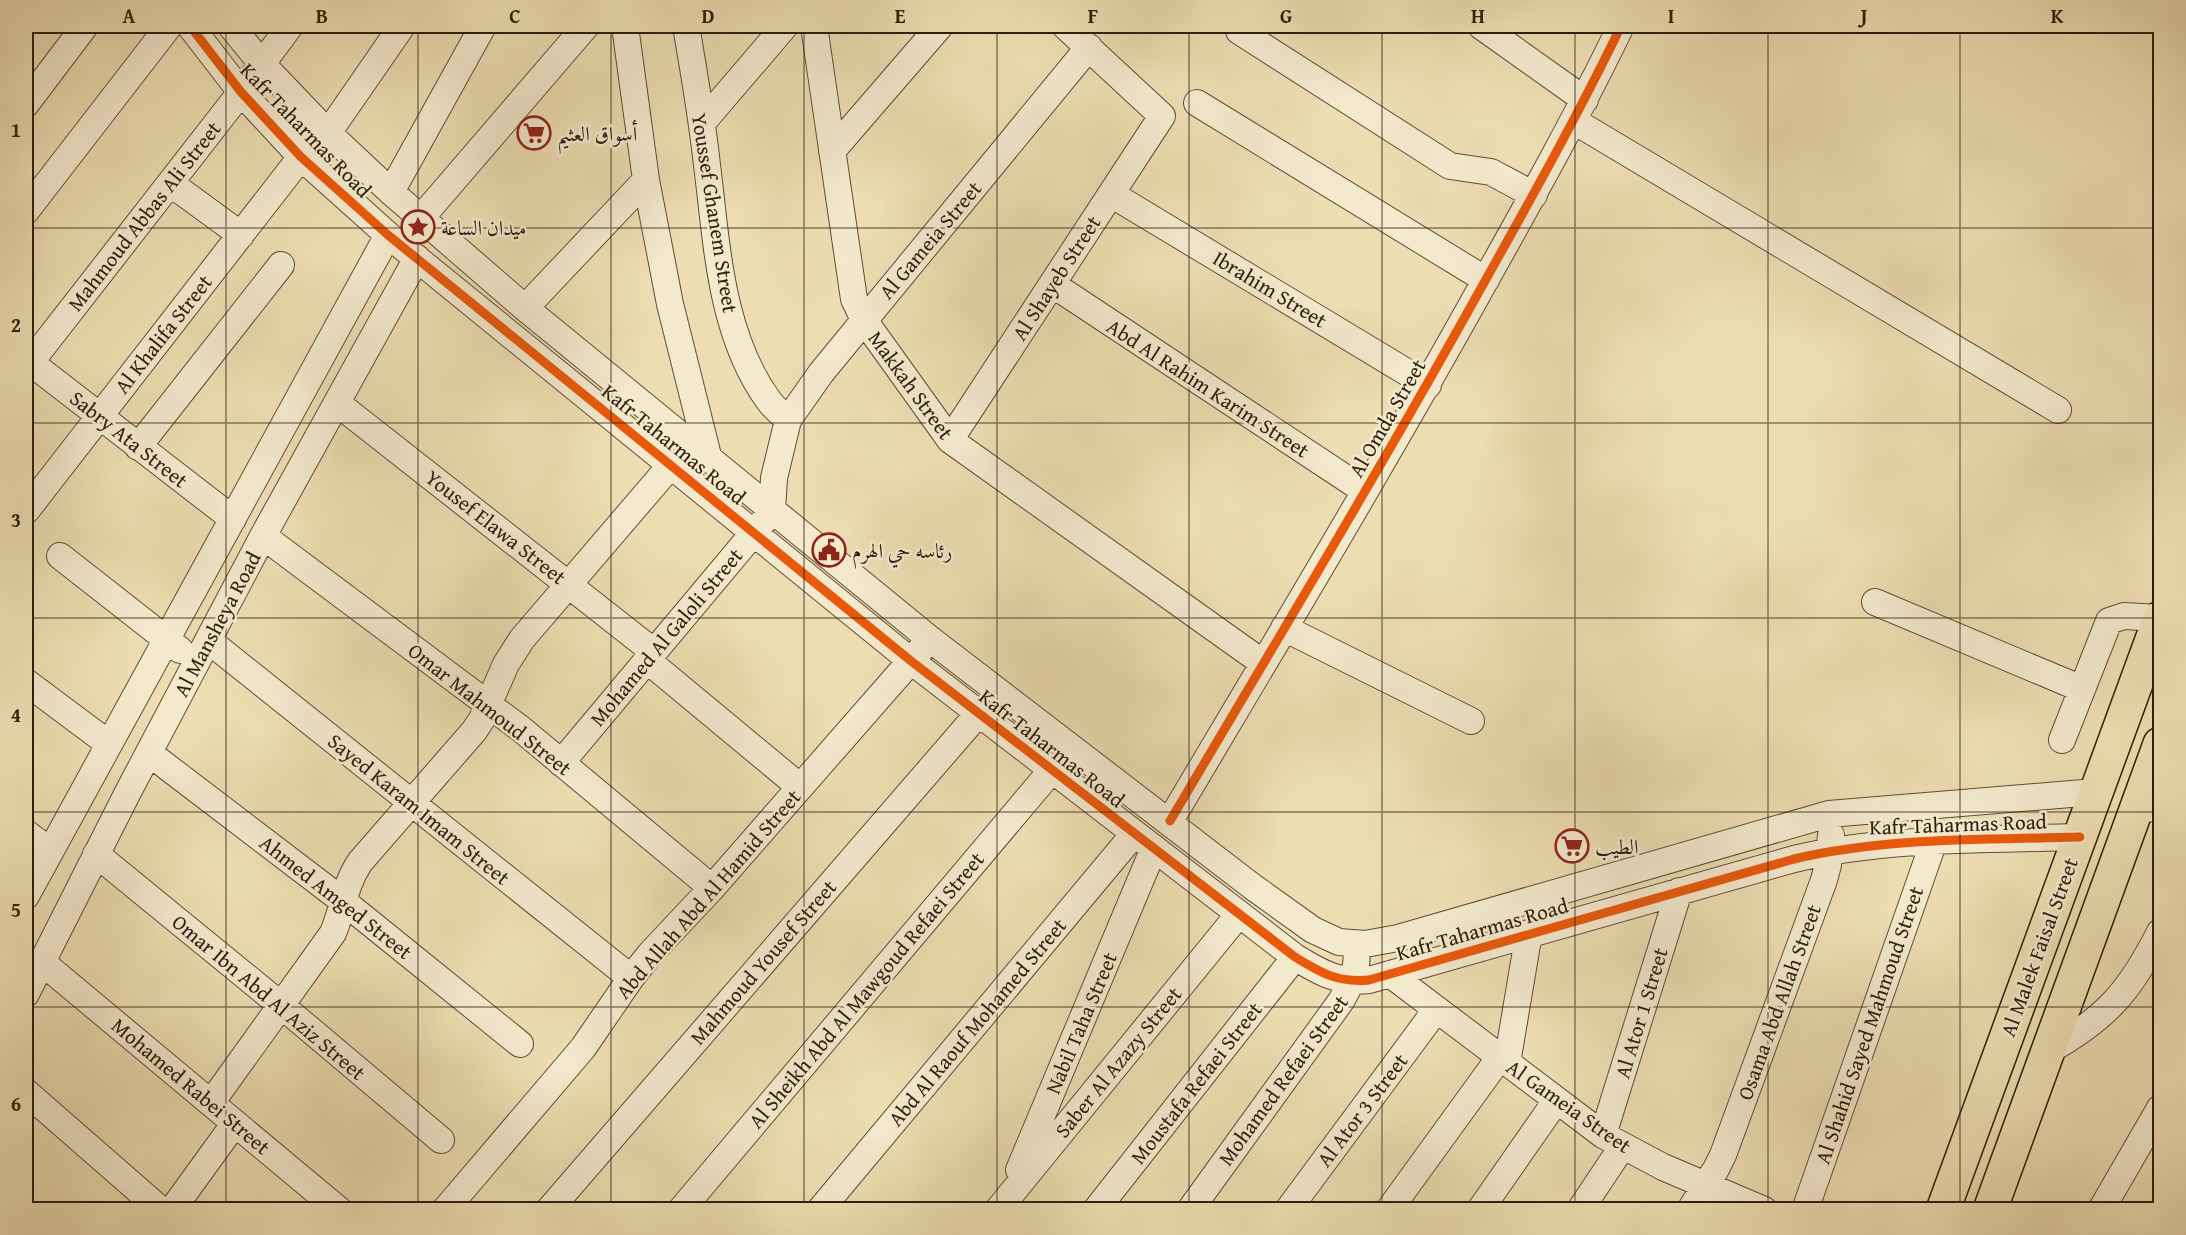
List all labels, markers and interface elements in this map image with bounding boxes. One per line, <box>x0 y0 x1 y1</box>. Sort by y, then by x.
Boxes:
text: A <box>123 1 136 30</box>
text: B <box>316 1 328 30</box>
text: C <box>509 1 521 30</box>
text: D <box>701 1 715 30</box>
text: E <box>895 1 906 30</box>
text: F <box>1088 1 1098 30</box>
text: G <box>1280 1 1292 30</box>
text: H <box>1471 1 1485 30</box>
text: I <box>1668 1 1674 30</box>
text: J <box>1858 1 1868 30</box>
text: K <box>2051 1 2064 30</box>
street label: Kafr Taharmas Road <box>233 55 379 205</box>
street label: Youssef Ghanem Street <box>684 111 746 316</box>
street label: Mahmoud Abbas Ali Street <box>60 114 228 318</box>
text: 1 <box>11 115 21 144</box>
supermarket icon: أسواق العثيم <box>516 115 552 151</box>
place label: أسواق العثيم <box>557 118 638 155</box>
street label: Al Gameia Street <box>871 174 989 306</box>
place icon: ميدان الساعة <box>400 209 436 245</box>
street label: Al Shayeb Street <box>1004 209 1108 347</box>
place label: ميدان الساعة <box>441 212 527 243</box>
street label: Ibrahim Street <box>1207 243 1333 336</box>
street label: Al Khalifa Street <box>107 267 220 400</box>
text: 2 <box>11 310 21 339</box>
street label: Abd Al Rahim Karim Street <box>1101 311 1316 466</box>
street label: Makkah Street <box>861 324 961 446</box>
street label: Al Omda Street <box>1341 353 1434 483</box>
street label: Kafr Taharmas Road <box>595 376 753 512</box>
street label: Sabry Ata Street <box>63 383 195 495</box>
street label: Yousef Elawa Street <box>419 462 574 592</box>
text: 3 <box>11 505 21 534</box>
public building icon: رئاسه حي الهرم <box>811 532 847 568</box>
place label: رئاسه حي الهرم <box>852 535 952 569</box>
street label: Mohamed Al Galoli Street <box>582 541 750 733</box>
street label: Al Mansheya Road <box>166 545 269 702</box>
street label: Omar Mahmoud Street <box>402 635 579 783</box>
street label: Kafr Taharmas Road <box>972 681 1132 815</box>
text: 4 <box>11 700 21 729</box>
street label: Sayed Karam Imam Street <box>321 726 517 893</box>
street label: Abd Allah Abd Al Hamid Street <box>608 782 808 1006</box>
street label: Kafr Taharmas Road <box>1869 805 2048 843</box>
street label: Ahmed Amged Street <box>253 827 419 967</box>
supermarket icon: الطيب <box>1554 828 1590 864</box>
place label: الطيب <box>1595 831 1638 862</box>
street label: Al Sheikh Abd Al Mawgoud Refaei Street <box>741 844 992 1135</box>
street label: Al Malek Faisal Street <box>1992 853 2086 1041</box>
street label: Mahmoud Yousef Street <box>682 872 844 1051</box>
street label: Al Shahid Sayed Mahmoud Street <box>1807 881 1931 1168</box>
street label: Kafr Taharmas Road <box>1392 889 1572 968</box>
text: 5 <box>11 895 21 924</box>
street label: Osama Abd Allah Street <box>1729 899 1829 1104</box>
street label: Omar Ibn Abd Al Aziz Street <box>165 907 373 1088</box>
street label: Abd Al Raouf Mohamed Street <box>880 911 1074 1133</box>
street label: Al Ator 1 Street <box>1606 943 1676 1082</box>
street label: Nabil Taha Street <box>1037 947 1125 1099</box>
street label: Saber Al Azazy Street <box>1047 979 1189 1144</box>
street label: Mohamed Refaei Street <box>1210 988 1356 1172</box>
street label: Moustafa Refaei Street <box>1123 995 1270 1171</box>
street label: Mohamed Rabei Street <box>105 1010 278 1162</box>
street label: Al Ator 3 Street <box>1309 1046 1415 1173</box>
street label: Al Gameia Street <box>1500 1051 1638 1161</box>
text: 6 <box>11 1089 21 1118</box>

